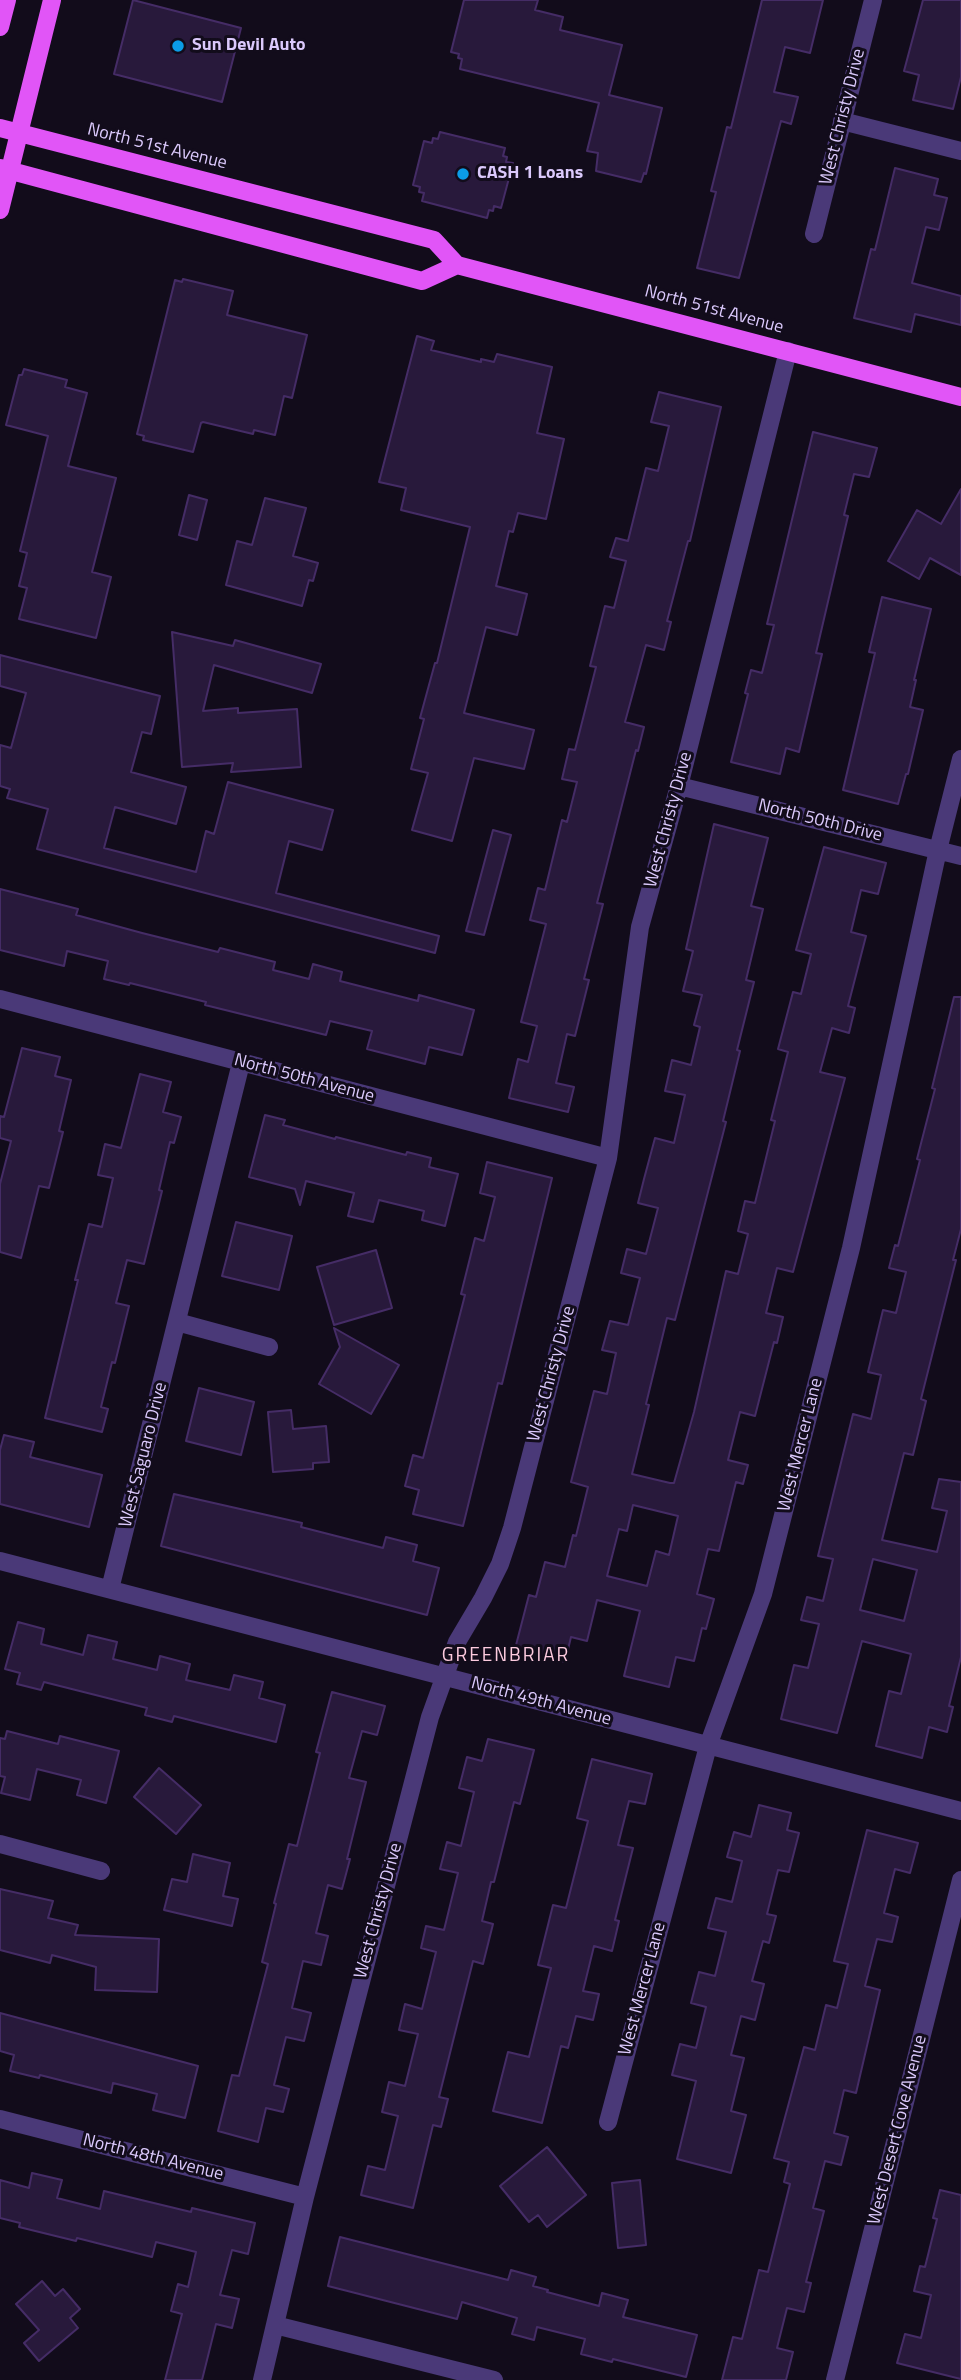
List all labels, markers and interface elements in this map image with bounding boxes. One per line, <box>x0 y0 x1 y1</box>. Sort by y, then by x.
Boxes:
place label: Sun Devil Auto <box>192 35 306 57</box>
marker: Sun Devil Auto <box>170 38 186 54</box>
street label: West Christy Drive <box>816 47 870 187</box>
street label: North 51st Avenue <box>85 119 229 175</box>
place label: CASH 1 Loans <box>477 163 583 185</box>
marker: CASH 1 Loans <box>455 166 471 182</box>
street label: North 51st Avenue <box>642 281 786 339</box>
street label: West Christy Drive <box>640 750 698 890</box>
street label: North 50th Drive <box>756 795 884 847</box>
street label: North 50th Avenue <box>232 1050 376 1108</box>
street label: West Christy Drive <box>523 1304 581 1444</box>
street label: West Mercer Lane <box>774 1376 828 1514</box>
street label: West Saguaro Drive <box>116 1380 172 1530</box>
district label: GREENBRIAR <box>443 1645 569 1667</box>
street label: North 49th Avenue <box>469 1673 613 1731</box>
street label: West Christy Drive <box>350 1841 408 1981</box>
street label: West Mercer Lane <box>615 1920 671 2058</box>
street label: West Desert Cove Avenue <box>864 2033 932 2227</box>
street label: North 48th Avenue <box>80 2130 226 2186</box>

